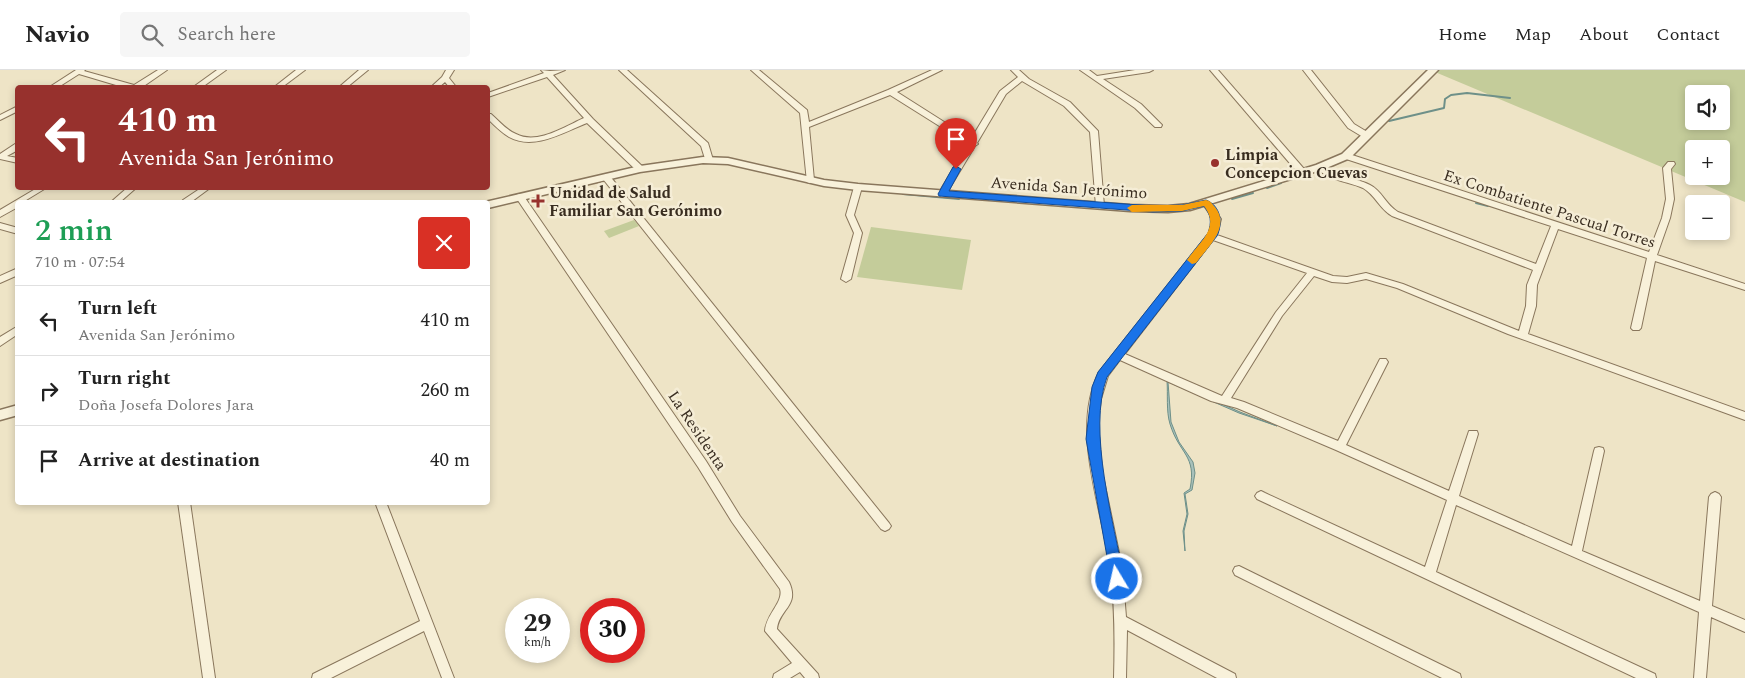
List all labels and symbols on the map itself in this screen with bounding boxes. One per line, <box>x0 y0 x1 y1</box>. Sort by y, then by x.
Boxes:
pin <box>935 118 977 169</box>
place label: Limpia Concepcion Cuevas <box>1225 143 1368 185</box>
marker: Limpia Concepcion Cuevas <box>1209 157 1221 169</box>
street label: Ex Combatiente Pascual Torres <box>1440 163 1659 255</box>
street label: Avenida San Jerónimo <box>990 171 1148 205</box>
place label: Unidad de Salud Familiar San Gerónimo <box>549 181 722 223</box>
marker: Unidad de Salud Familiar San Gerónimo <box>531 194 545 208</box>
street label: La Residenta <box>662 386 733 475</box>
position arrow <box>1090 552 1142 604</box>
speed limit sign: 30 <box>580 598 645 663</box>

